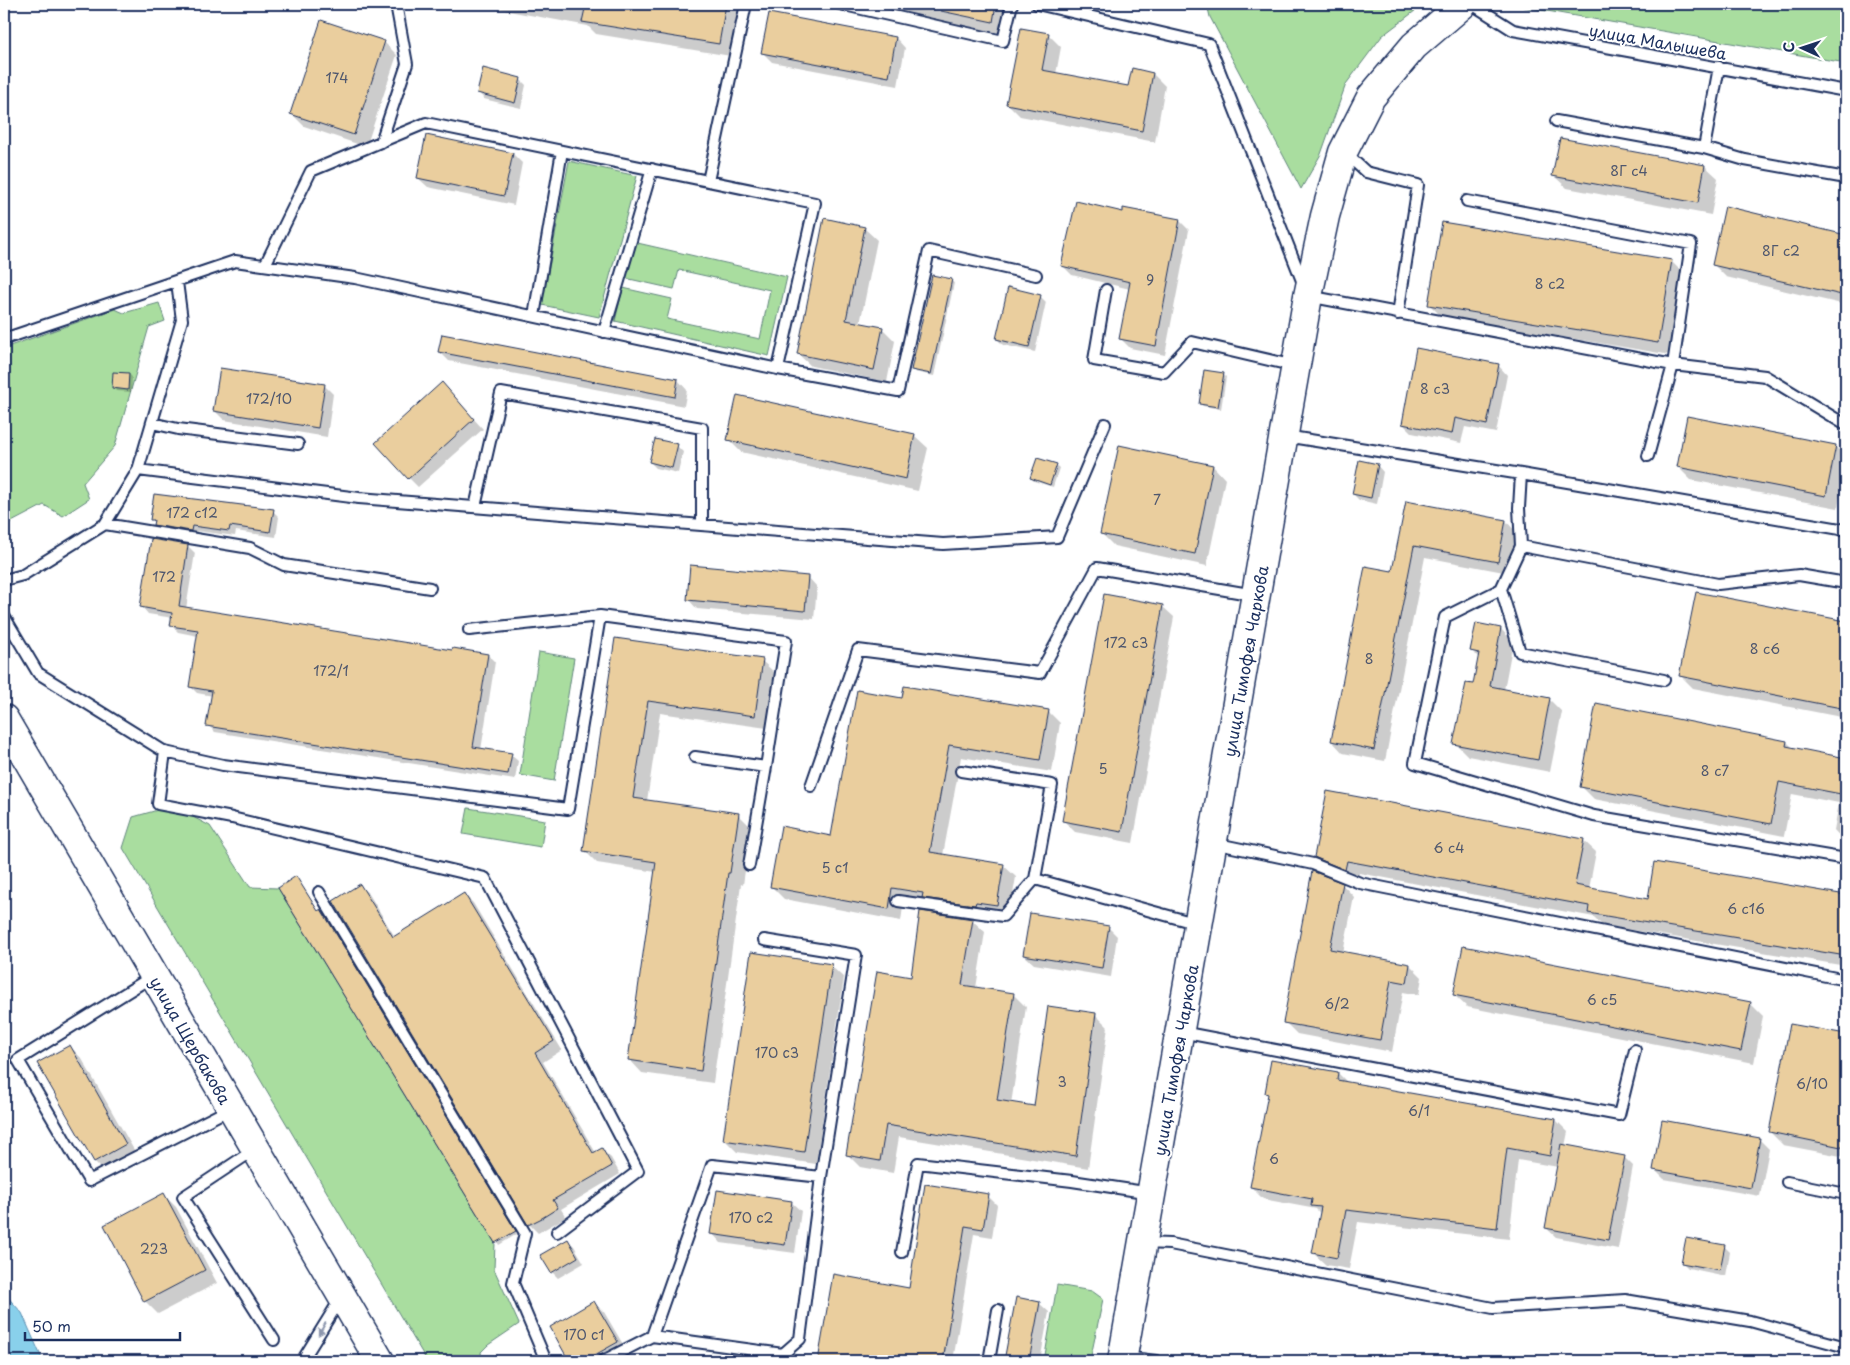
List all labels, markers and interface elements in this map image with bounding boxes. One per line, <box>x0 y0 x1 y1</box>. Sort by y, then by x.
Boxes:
street label: улица Малышева <box>1587 17 1729 65</box>
north arrow <box>1778 22 1828 72</box>
text: С <box>1778 41 1799 53</box>
house number: 174 <box>325 67 349 88</box>
house number: 8Г с4 <box>1610 160 1648 181</box>
house number: 8Г с2 <box>1762 240 1800 261</box>
house number: 9 <box>1146 269 1154 290</box>
house number: 8 с2 <box>1535 273 1565 294</box>
house number: 8 с3 <box>1420 378 1450 399</box>
house number: 172/10 <box>246 388 292 409</box>
house number: 7 <box>1153 489 1161 510</box>
house number: 172 с12 <box>166 502 218 523</box>
street label: улица Тимофея Чаркова <box>1216 563 1274 759</box>
house number: 172 <box>152 566 176 587</box>
house number: 172 с3 <box>1104 632 1148 653</box>
house number: 8 с6 <box>1750 638 1780 659</box>
house number: 8 <box>1365 648 1373 669</box>
house number: 172/1 <box>313 660 349 681</box>
house number: 5 <box>1098 758 1108 779</box>
house number: 8 с7 <box>1701 760 1729 781</box>
house number: 6 с4 <box>1434 837 1464 858</box>
house number: 5 с1 <box>822 857 848 878</box>
house number: 6 с16 <box>1727 898 1765 919</box>
street label: улица Тимофея Чаркова <box>1146 962 1204 1158</box>
street label: улица Щербакова <box>145 972 237 1108</box>
house number: 6 с5 <box>1587 989 1617 1010</box>
house number: 6/2 <box>1324 993 1350 1014</box>
house number: 170 с3 <box>755 1042 799 1063</box>
house number: 3 <box>1057 1071 1067 1092</box>
house number: 6/10 <box>1796 1073 1828 1094</box>
house number: 6/1 <box>1408 1100 1430 1121</box>
house number: 6 <box>1269 1148 1279 1169</box>
house number: 170 с2 <box>729 1207 773 1228</box>
house number: 223 <box>140 1238 168 1259</box>
scale bar <box>25 1310 180 1342</box>
text: 50 m <box>32 1314 71 1337</box>
one-way arrow <box>317 1323 326 1336</box>
house number: 170 с1 <box>563 1324 605 1345</box>

